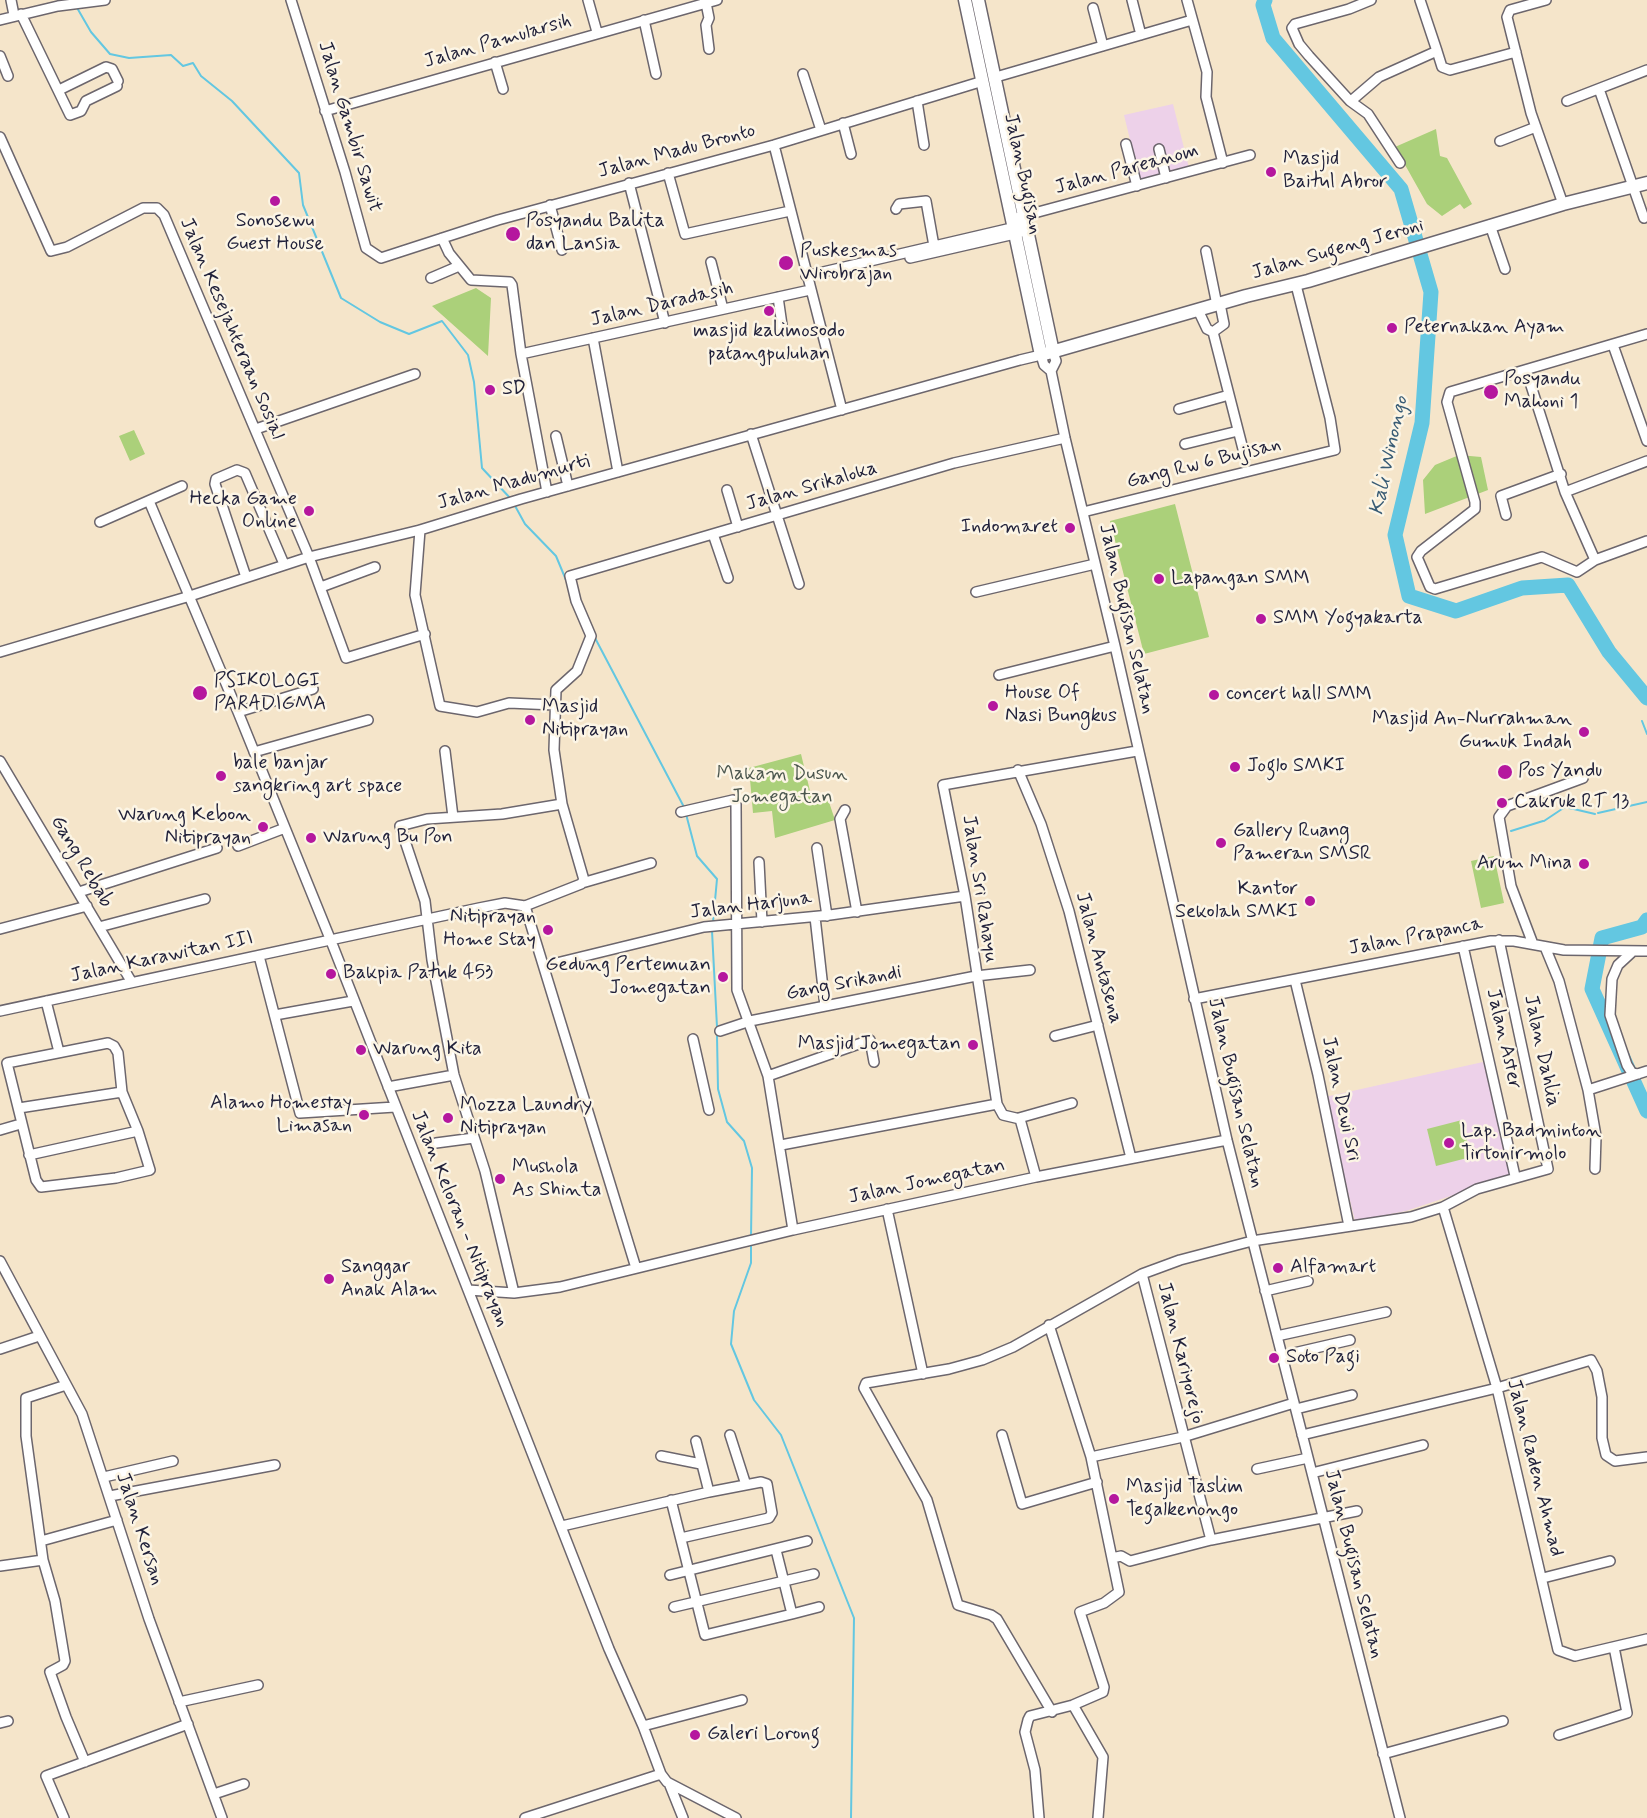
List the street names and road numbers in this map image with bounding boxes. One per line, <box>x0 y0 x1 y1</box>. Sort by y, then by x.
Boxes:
street label: Jalan Pamularsih <box>422 10 574 74</box>
street label: Jalan Gambir Sawit <box>312 39 386 215</box>
street label: Jalan Bugisan <box>997 111 1047 237</box>
street label: Jalan Madu Bronto <box>596 119 758 185</box>
street label: Jalan Pareanom <box>1053 139 1201 201</box>
street label: Jalan Kesejahteraan Sosial <box>173 214 289 444</box>
street label: Jalan Sugeng Jeroni <box>1249 214 1427 286</box>
street label: Jalan Daradasih <box>588 277 736 333</box>
street label: Gang Rw 6 Bujisan <box>1124 433 1284 495</box>
street label: Jalan Madumurti <box>435 450 593 516</box>
street label: Jalan Srikaloka <box>744 457 880 517</box>
street label: Jalan Bugisan Selatan <box>1092 522 1160 716</box>
street label: Gang Rebab <box>44 812 118 912</box>
street label: Jalan Sri Rahayu <box>955 813 1003 965</box>
street label: Jalan Harjuna <box>689 887 813 925</box>
street label: Jalan Antasena <box>1069 890 1127 1026</box>
street label: Jalan Prapanca <box>1347 912 1485 962</box>
street label: Jalan Karawitan III <box>68 927 256 989</box>
street label: Gang Srikandi <box>784 961 904 1007</box>
street label: Jalan Aster <box>1480 986 1526 1092</box>
street label: Jalan Dahlia <box>1517 993 1565 1109</box>
street label: Jalan Bugisan Selatan <box>1201 996 1269 1190</box>
street label: Jalan Dewi Sri <box>1315 1034 1365 1164</box>
street label: Jalan Keloran - Nitiprayan <box>405 1107 513 1331</box>
street label: Jalan Jomegatan <box>847 1154 1007 1210</box>
street label: Jalan Kariyorejo <box>1151 1280 1209 1426</box>
street label: Jalan Raden Ahmad <box>1500 1377 1568 1559</box>
street label: Jalan Bugisan Selatan <box>1318 1467 1388 1661</box>
street label: Jalan Kersan <box>109 1469 169 1589</box>

